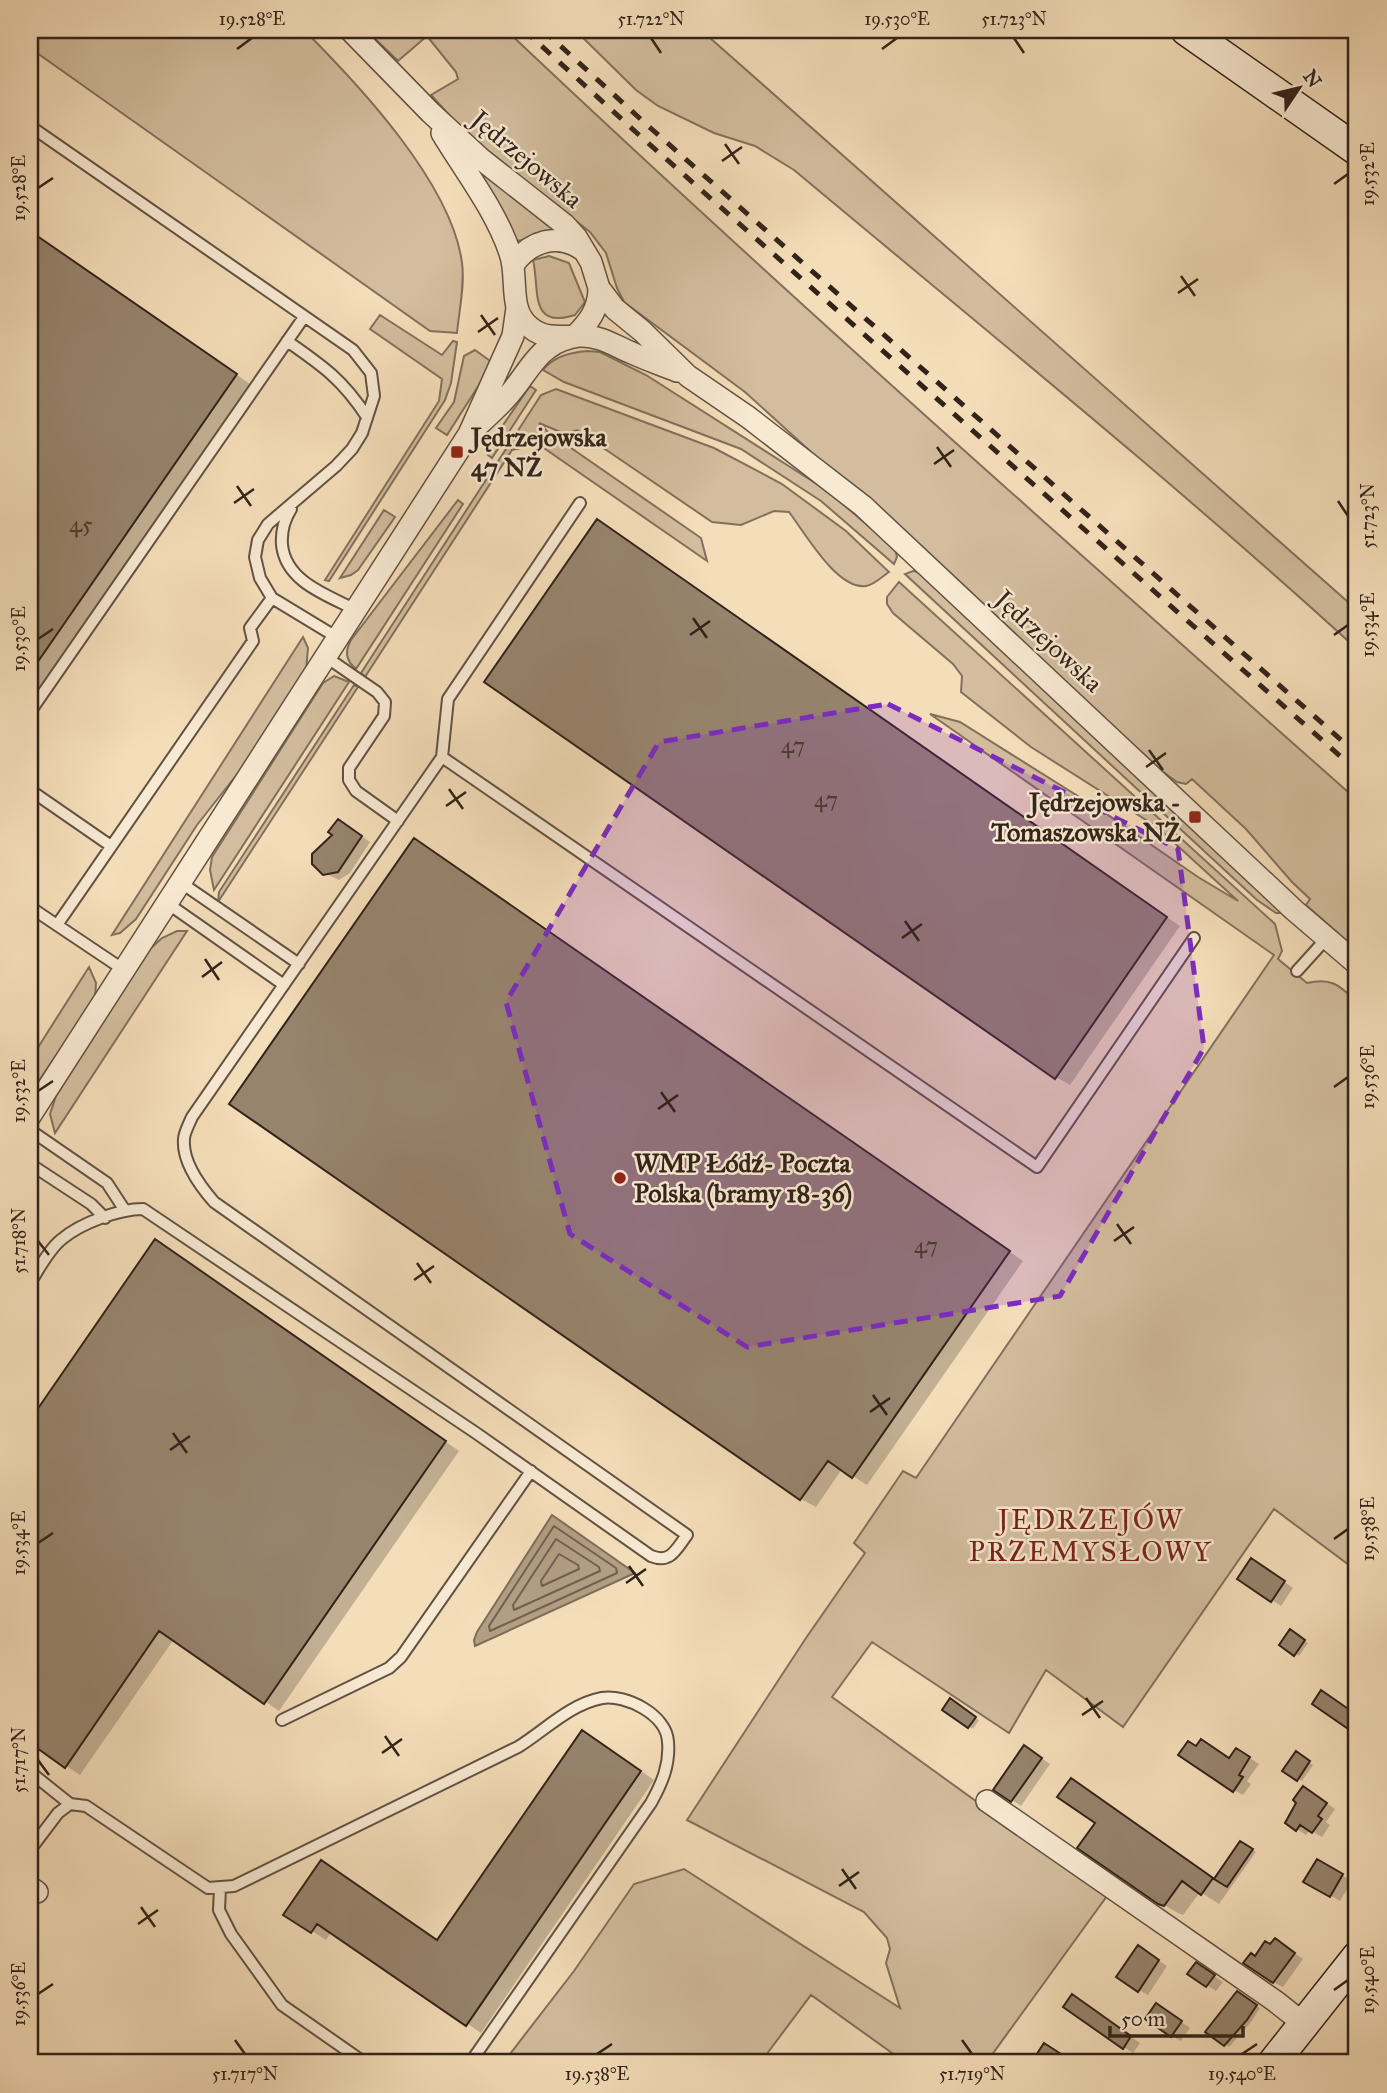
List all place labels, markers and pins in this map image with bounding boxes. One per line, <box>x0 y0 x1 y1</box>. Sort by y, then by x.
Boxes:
place label: Jędrzejowska 47 NŻ <box>468 421 608 483</box>
marker: Jędrzejowska 47 NŻ <box>449 444 465 460</box>
place label: Jędrzejowska - Tomaszowska NŻ <box>990 786 1182 848</box>
marker: Jędrzejowska - Tomaszowska NŻ <box>1187 809 1203 825</box>
place label: WMP Łódź- Poczta Polska (bramy 18-36) <box>634 1147 852 1210</box>
marker: WMP Łódź- Poczta Polska (bramy 18-36) <box>612 1170 628 1186</box>

